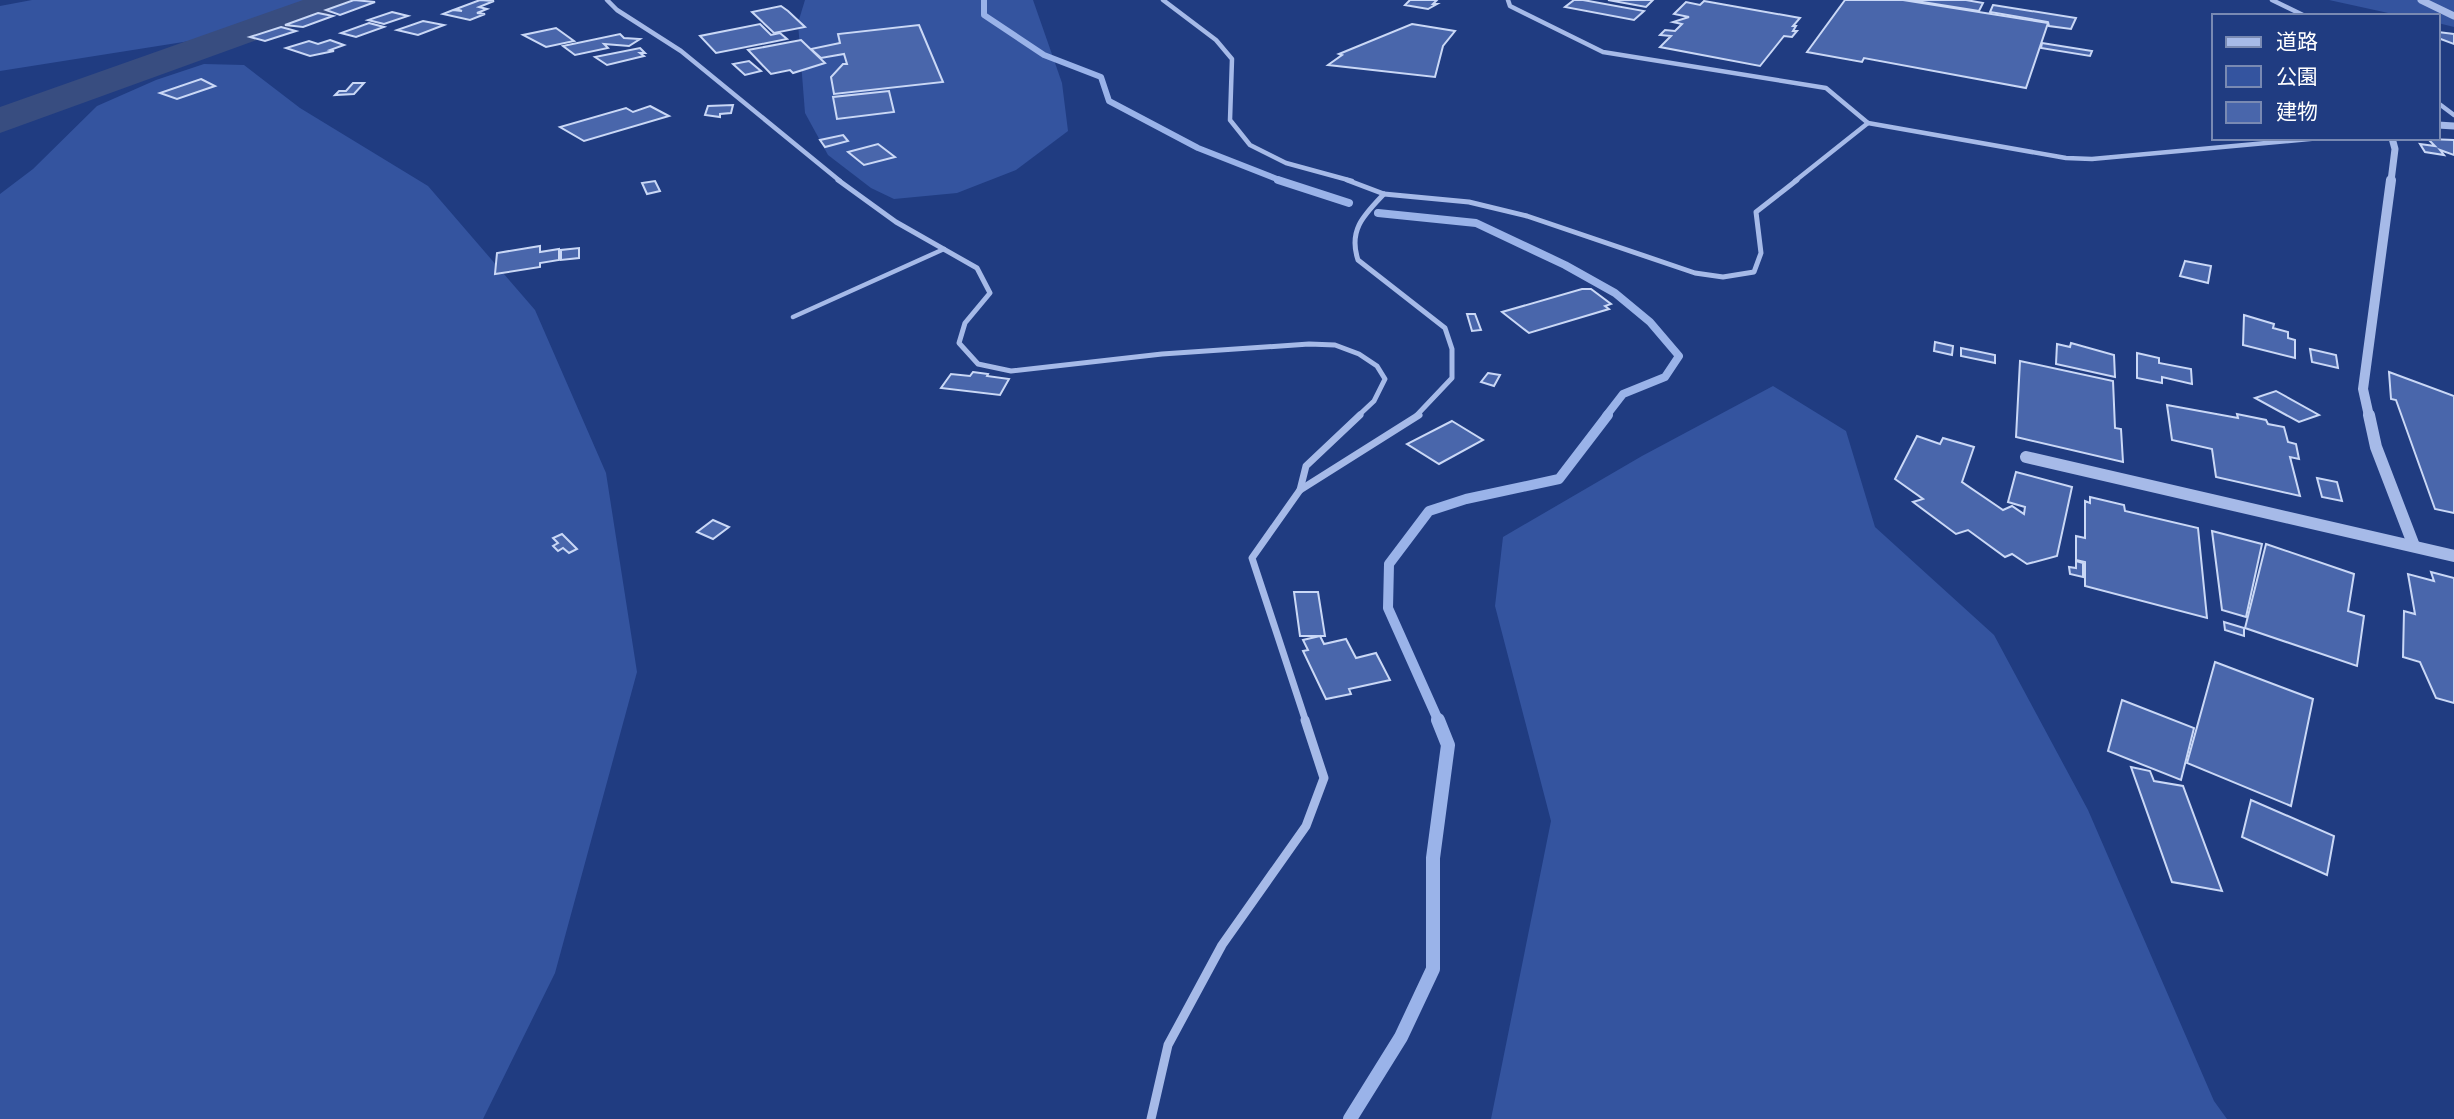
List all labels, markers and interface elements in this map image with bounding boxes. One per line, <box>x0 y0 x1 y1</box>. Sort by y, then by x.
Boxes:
legend <box>2212 14 2440 140</box>
text: 道路 <box>2276 28 2318 55</box>
text: 公園 <box>2276 63 2318 90</box>
text: 建物 <box>2276 98 2318 125</box>

